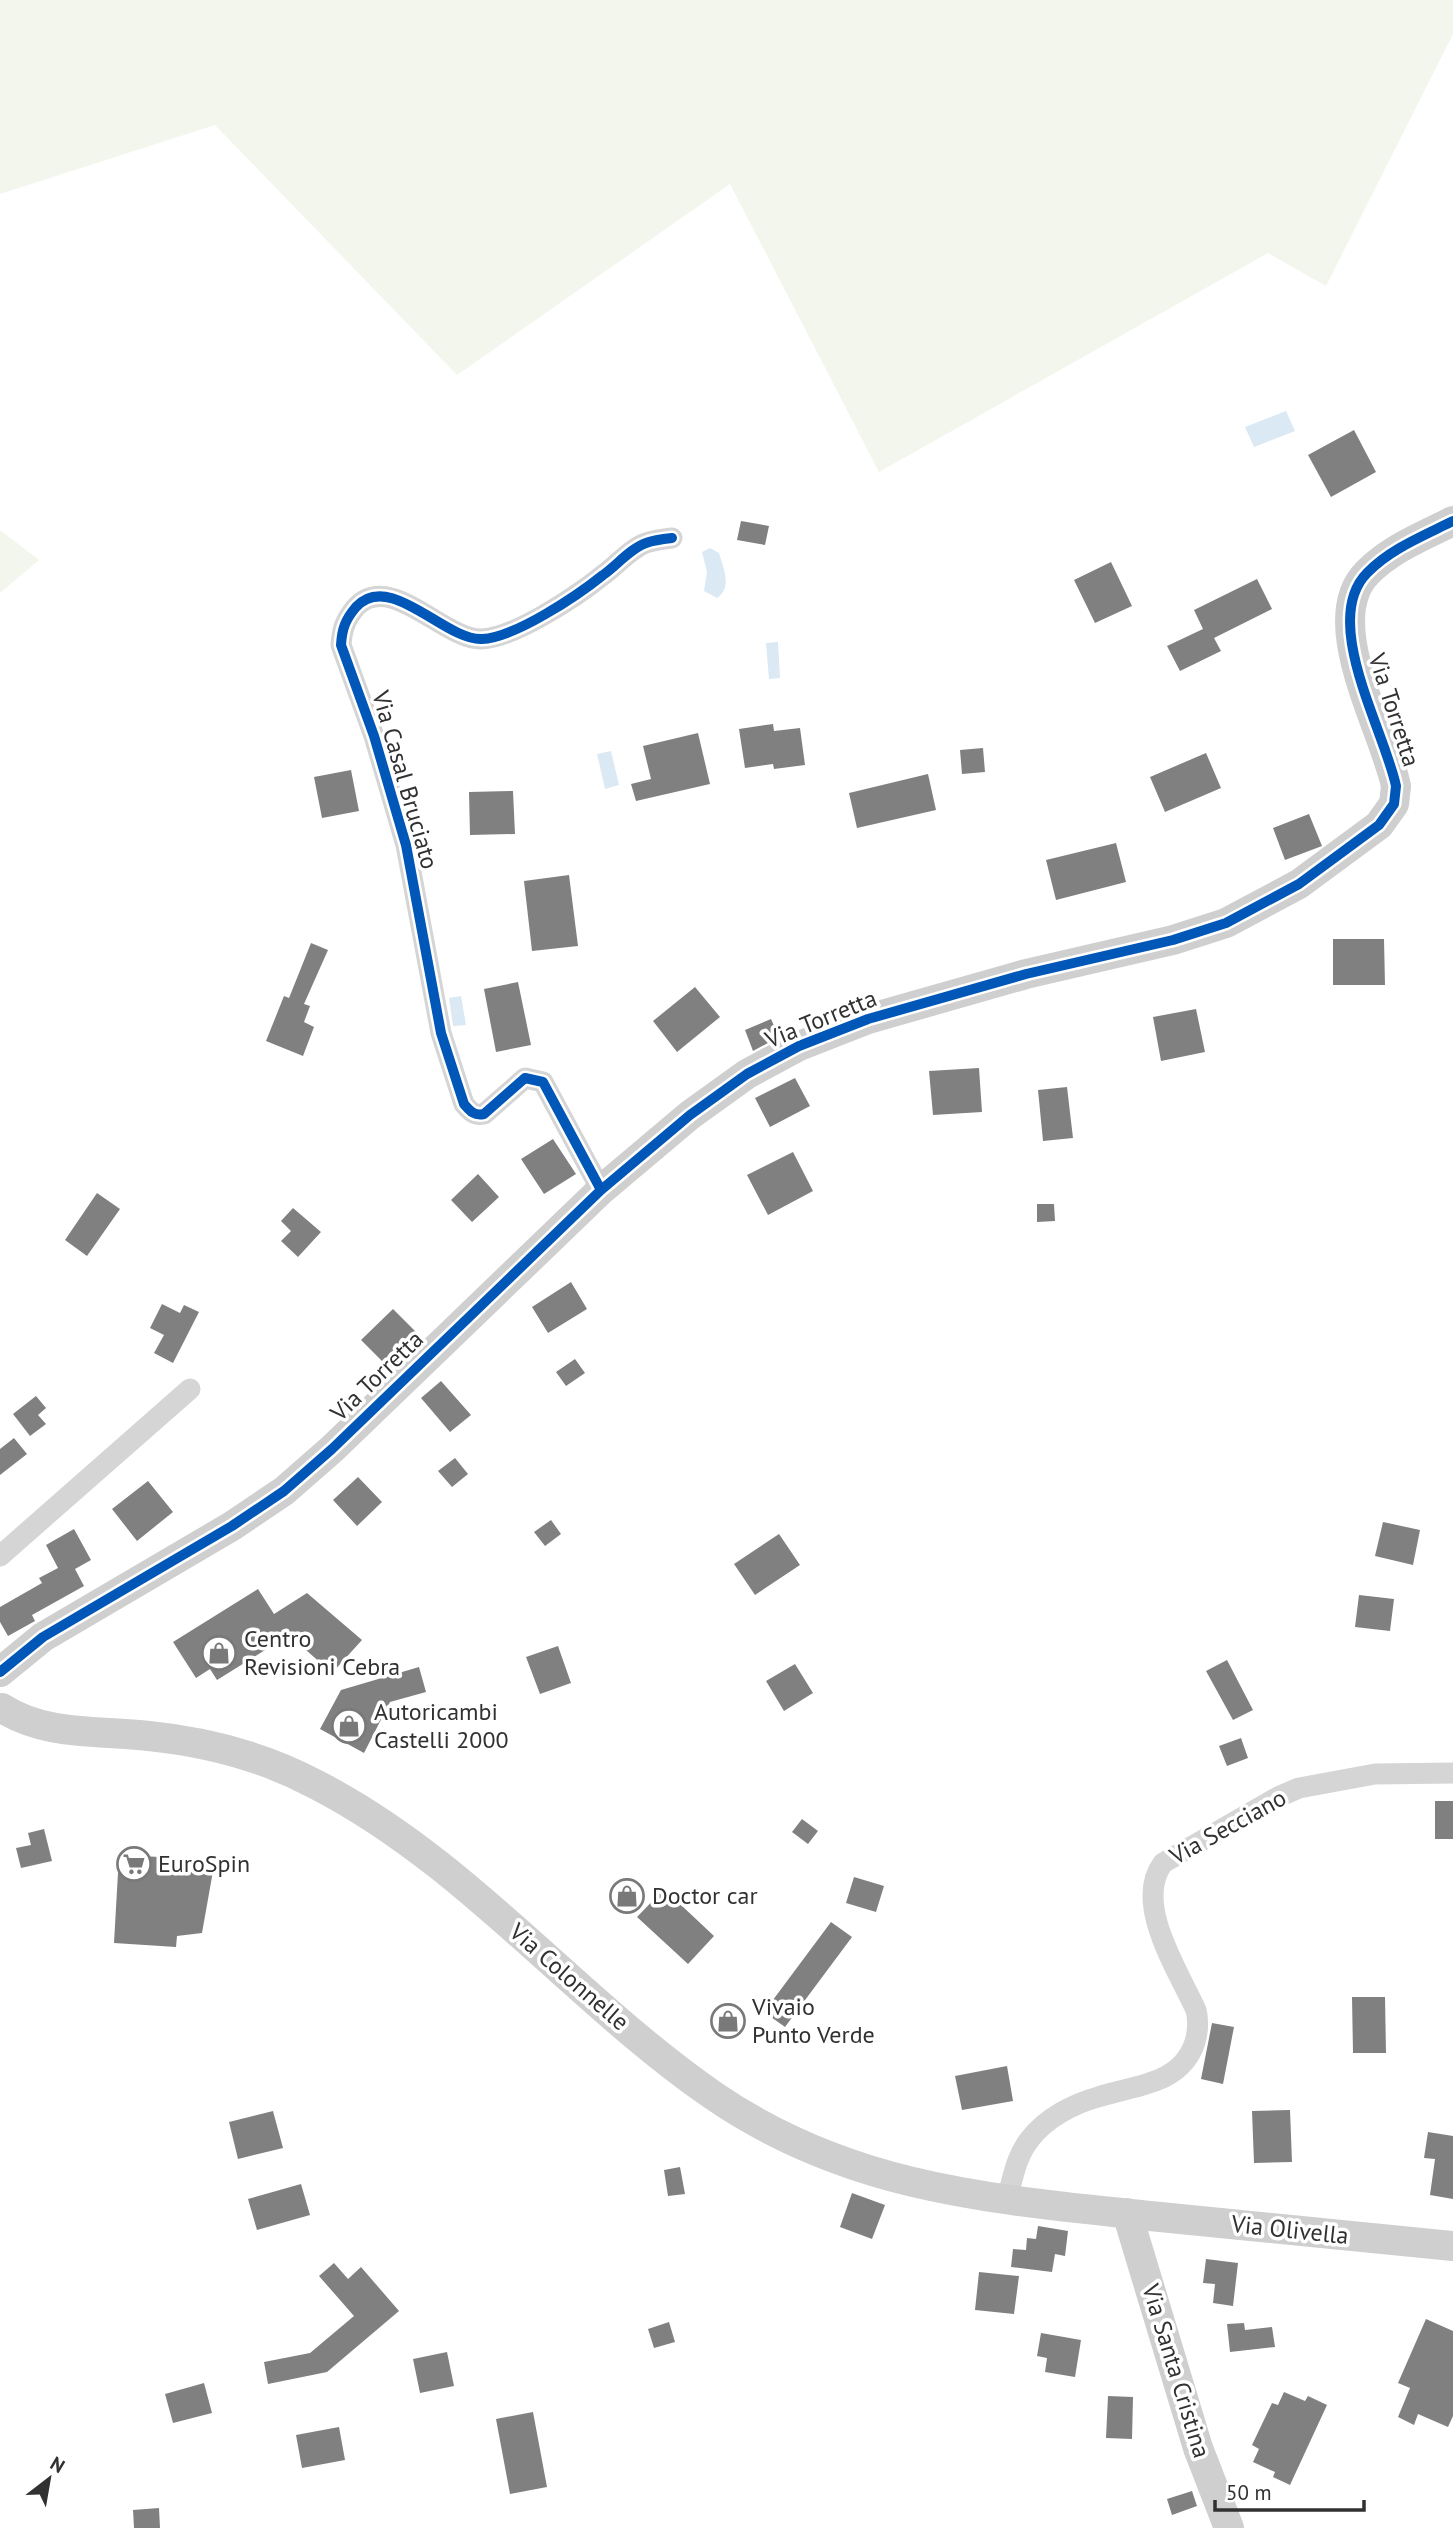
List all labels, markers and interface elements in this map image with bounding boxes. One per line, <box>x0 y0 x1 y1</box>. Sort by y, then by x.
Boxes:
street label: Via Torretta <box>1361 648 1427 770</box>
street label: Via Casal Bruciato <box>365 686 446 873</box>
street label: Via Torretta <box>760 982 881 1055</box>
street label: Via Torretta <box>323 1324 430 1428</box>
place label: Centro Revisioni Cebra <box>244 1623 400 1682</box>
shop icon: Centro Revisioni Cebra <box>200 1634 238 1672</box>
place label: Autoricambi Castelli 2000 <box>374 1696 509 1755</box>
shop icon: Autoricambi Castelli 2000 <box>330 1707 368 1745</box>
street label: Via Secciano <box>1163 1782 1291 1872</box>
supermarket icon: EuroSpin <box>115 1845 153 1883</box>
place label: EuroSpin <box>158 1848 250 1879</box>
shop icon: Doctor car <box>608 1877 646 1915</box>
place label: Doctor car <box>652 1880 758 1911</box>
street label: Via Colonnelle <box>502 1916 636 2037</box>
place label: Vivaio Punto Verde <box>751 1991 875 2050</box>
shop icon: Vivaio Punto Verde <box>709 2002 747 2040</box>
street label: Via Olivella <box>1229 2208 1350 2251</box>
street label: Via Santa Cristina <box>1135 2279 1218 2462</box>
north arrow <box>14 2444 84 2514</box>
text: N <box>46 2451 69 2478</box>
scale bar <box>1215 2468 1364 2512</box>
text: 50 m <box>1226 2479 1272 2506</box>

